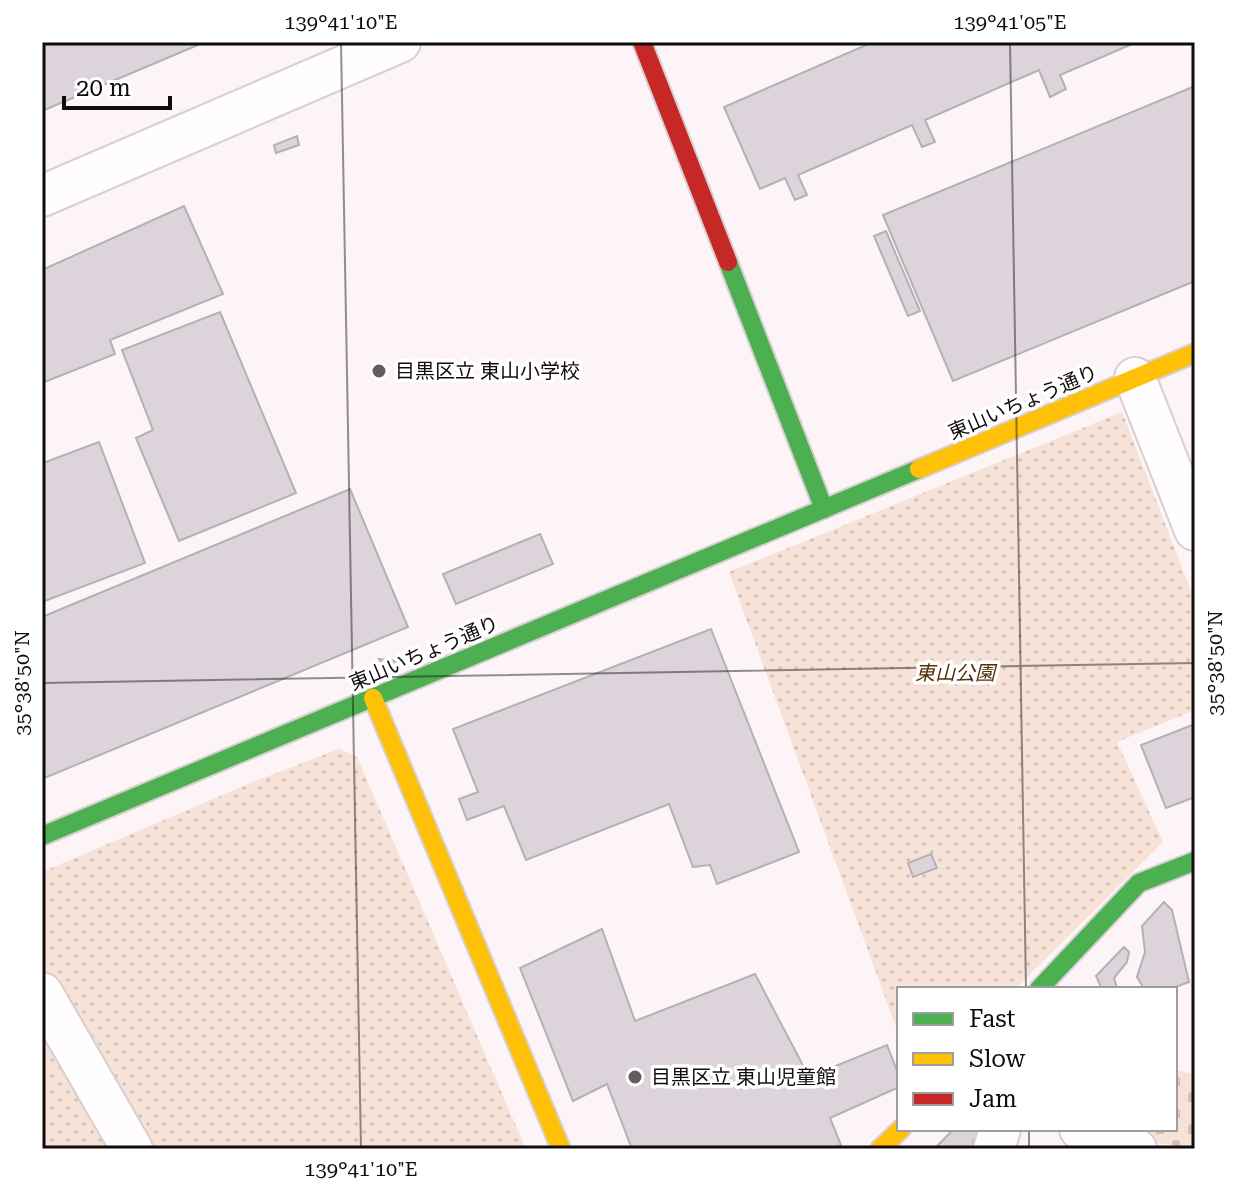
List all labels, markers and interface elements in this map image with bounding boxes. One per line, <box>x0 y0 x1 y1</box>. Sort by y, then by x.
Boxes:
text: 139°41'10"E <box>284 10 398 34</box>
text: 139°41'05"E <box>953 10 1067 34</box>
scale bar <box>64 60 170 110</box>
text: 20 m <box>76 74 131 102</box>
place label: 目黒区立 東山小学校 <box>395 359 580 383</box>
street label: 東山いちょう通り <box>945 360 1101 444</box>
marker: 目黒区立 東山小学校 <box>370 362 388 380</box>
text: 35°38'50"N <box>1203 610 1227 716</box>
street label: 東山いちょう通り <box>346 611 502 695</box>
text: 35°38'50"N <box>10 630 34 736</box>
park label: 東山公園 <box>915 661 998 685</box>
legend <box>897 987 1177 1131</box>
text: Fast <box>969 1005 1016 1033</box>
text: Slow <box>969 1045 1026 1073</box>
place label: 目黒区立 東山児童館 <box>651 1065 836 1089</box>
marker: 目黒区立 東山児童館 <box>626 1068 644 1086</box>
text: Jam <box>969 1085 1017 1113</box>
text: 139°41'10"E <box>304 1157 418 1181</box>

